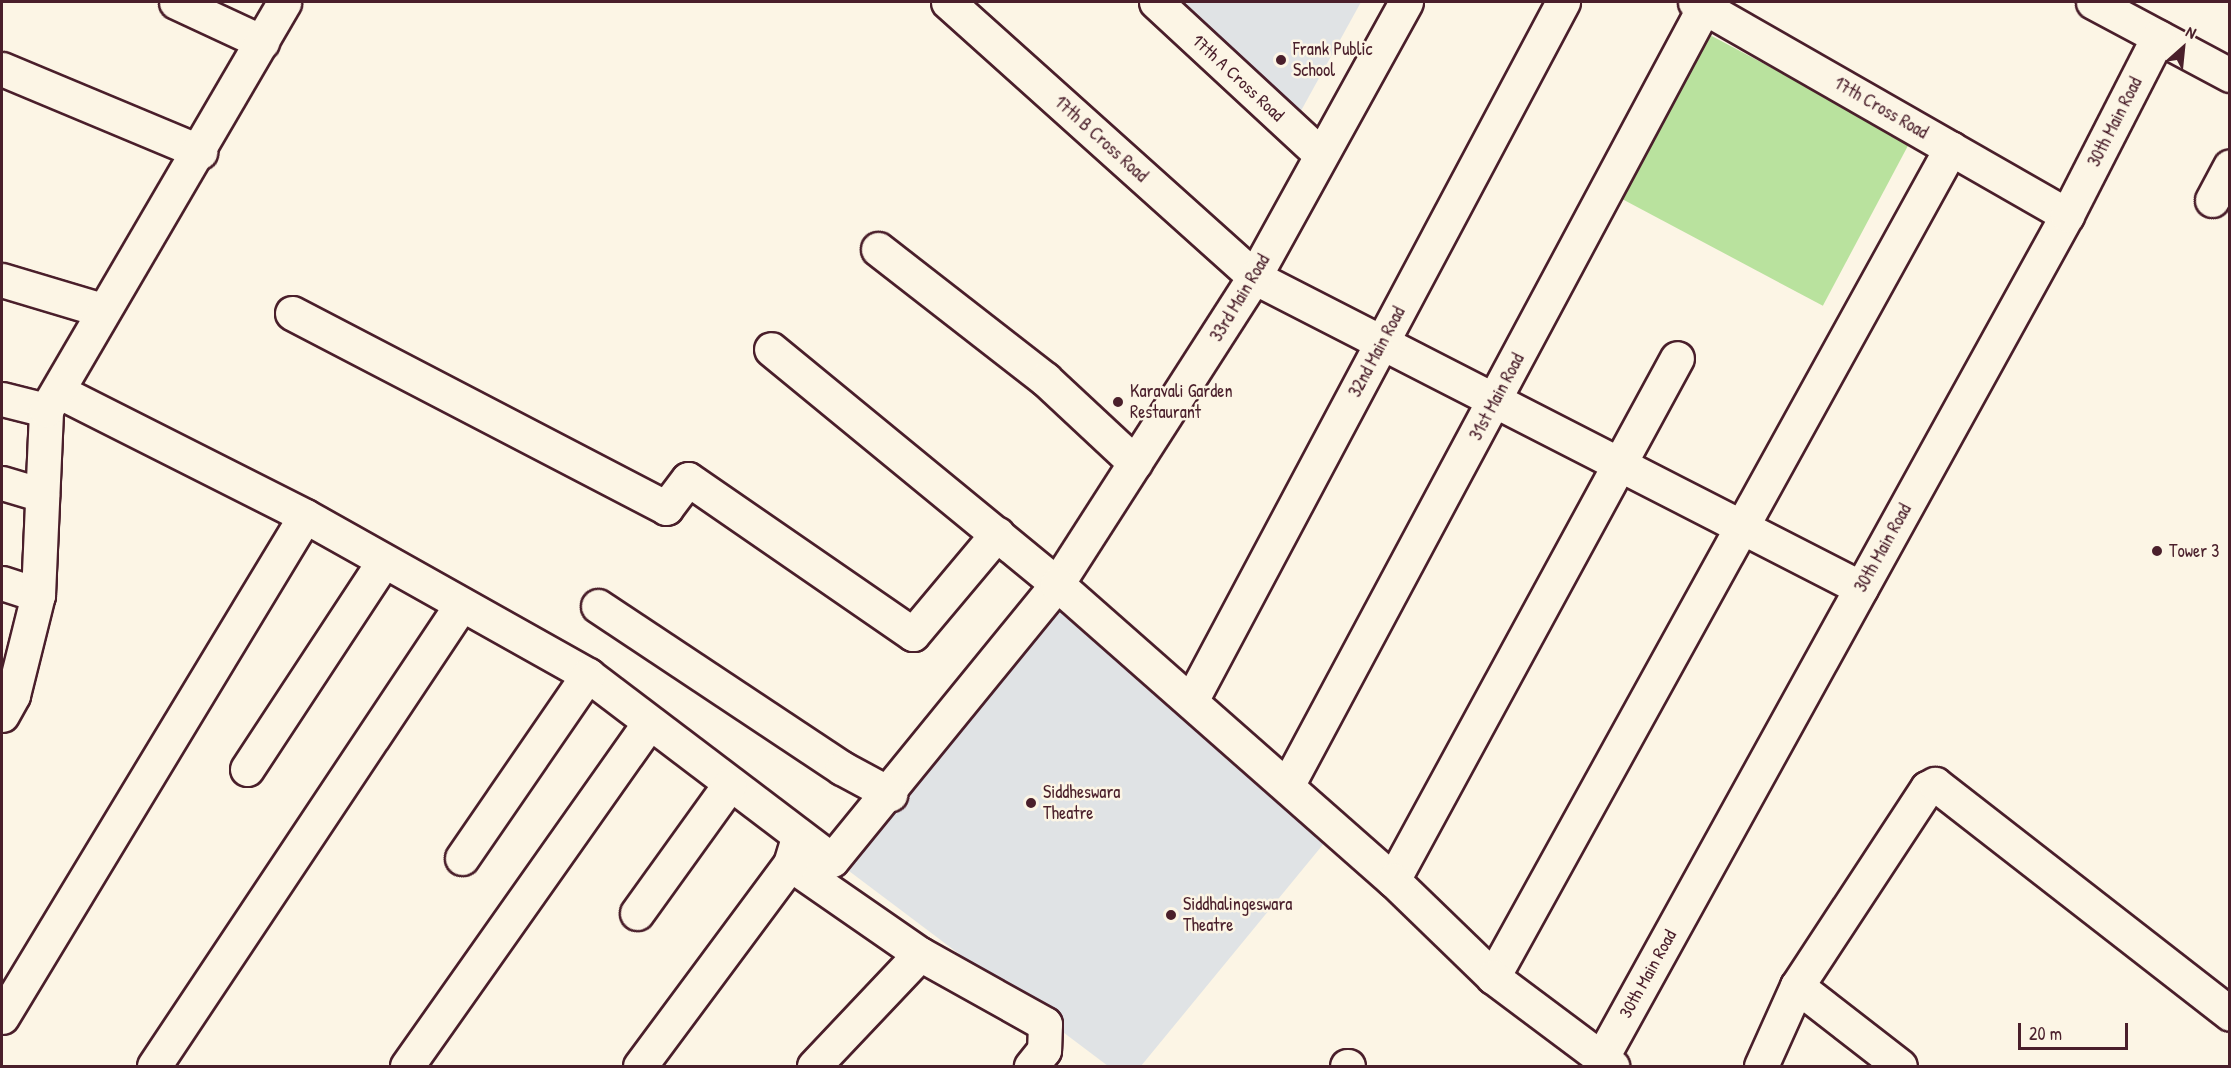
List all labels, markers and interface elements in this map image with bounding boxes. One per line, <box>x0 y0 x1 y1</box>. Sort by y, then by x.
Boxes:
north arrow <box>2153 18 2213 78</box>
text: N <box>2182 20 2200 44</box>
street label: 17th A Cross Road <box>1188 30 1288 126</box>
place label: Frank Public School <box>1293 39 1373 82</box>
marker: Frank Public School <box>1274 53 1288 67</box>
street label: 17th Cross Road <box>1830 72 1932 144</box>
street label: 30th Main Road <box>2083 74 2147 170</box>
street label: 17th B Cross Road <box>1050 91 1152 187</box>
street label: 33rd Main Road <box>1206 251 1274 345</box>
street label: 32nd Main Road <box>1344 303 1410 401</box>
street label: 31st Main Road <box>1465 350 1529 444</box>
place label: Karavali Garden Restaurant <box>1130 381 1233 424</box>
marker: Karavali Garden Restaurant <box>1111 395 1125 409</box>
street label: 30th Main Road <box>1850 500 1916 596</box>
place label: Tower 3 <box>2169 540 2219 562</box>
marker: Tower 3 <box>2150 544 2164 558</box>
place label: Siddheswara Theatre <box>1043 782 1120 824</box>
marker: Siddheswara Theatre <box>1024 796 1038 810</box>
place label: Siddhalingeswara Theatre <box>1183 894 1292 936</box>
marker: Siddhalingeswara Theatre <box>1164 908 1178 922</box>
street label: 30th Main Road <box>1615 926 1681 1022</box>
scale bar <box>2021 1011 2130 1049</box>
text: 20 m <box>2029 1021 2062 1046</box>

